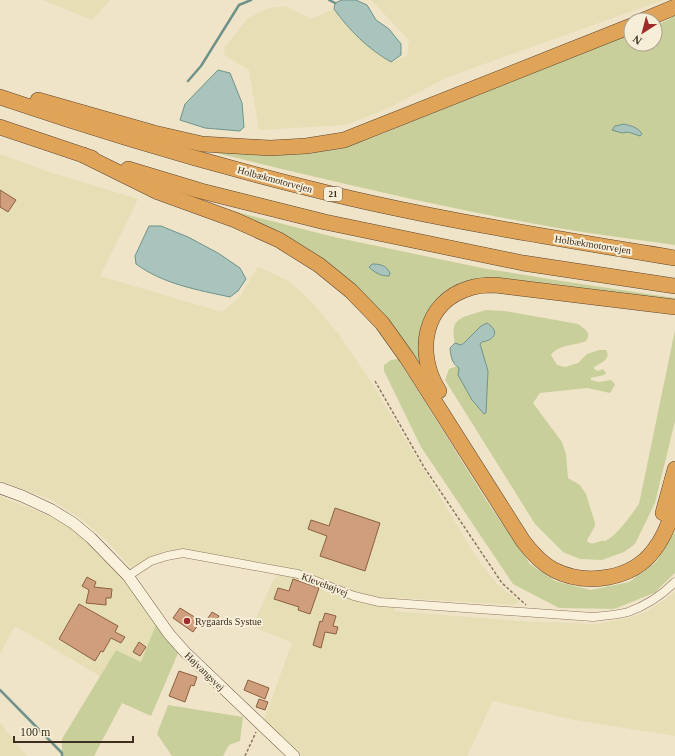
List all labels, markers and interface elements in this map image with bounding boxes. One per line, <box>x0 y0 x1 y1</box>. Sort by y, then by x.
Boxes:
north arrow <box>623 12 663 52</box>
text: N <box>630 33 644 47</box>
street label: Holbækmotorvejen <box>236 164 314 195</box>
road number: 21 <box>324 187 342 201</box>
street label: Holbækmotorvejen <box>554 233 632 256</box>
street label: Klevehøjvej <box>300 571 350 598</box>
marker: Rygaards Systue <box>182 616 192 626</box>
place label: Rygaards Systue <box>195 616 262 627</box>
street label: Højvangsvej <box>183 650 227 693</box>
scale bar <box>14 718 133 744</box>
text: 100 m <box>20 725 51 739</box>

